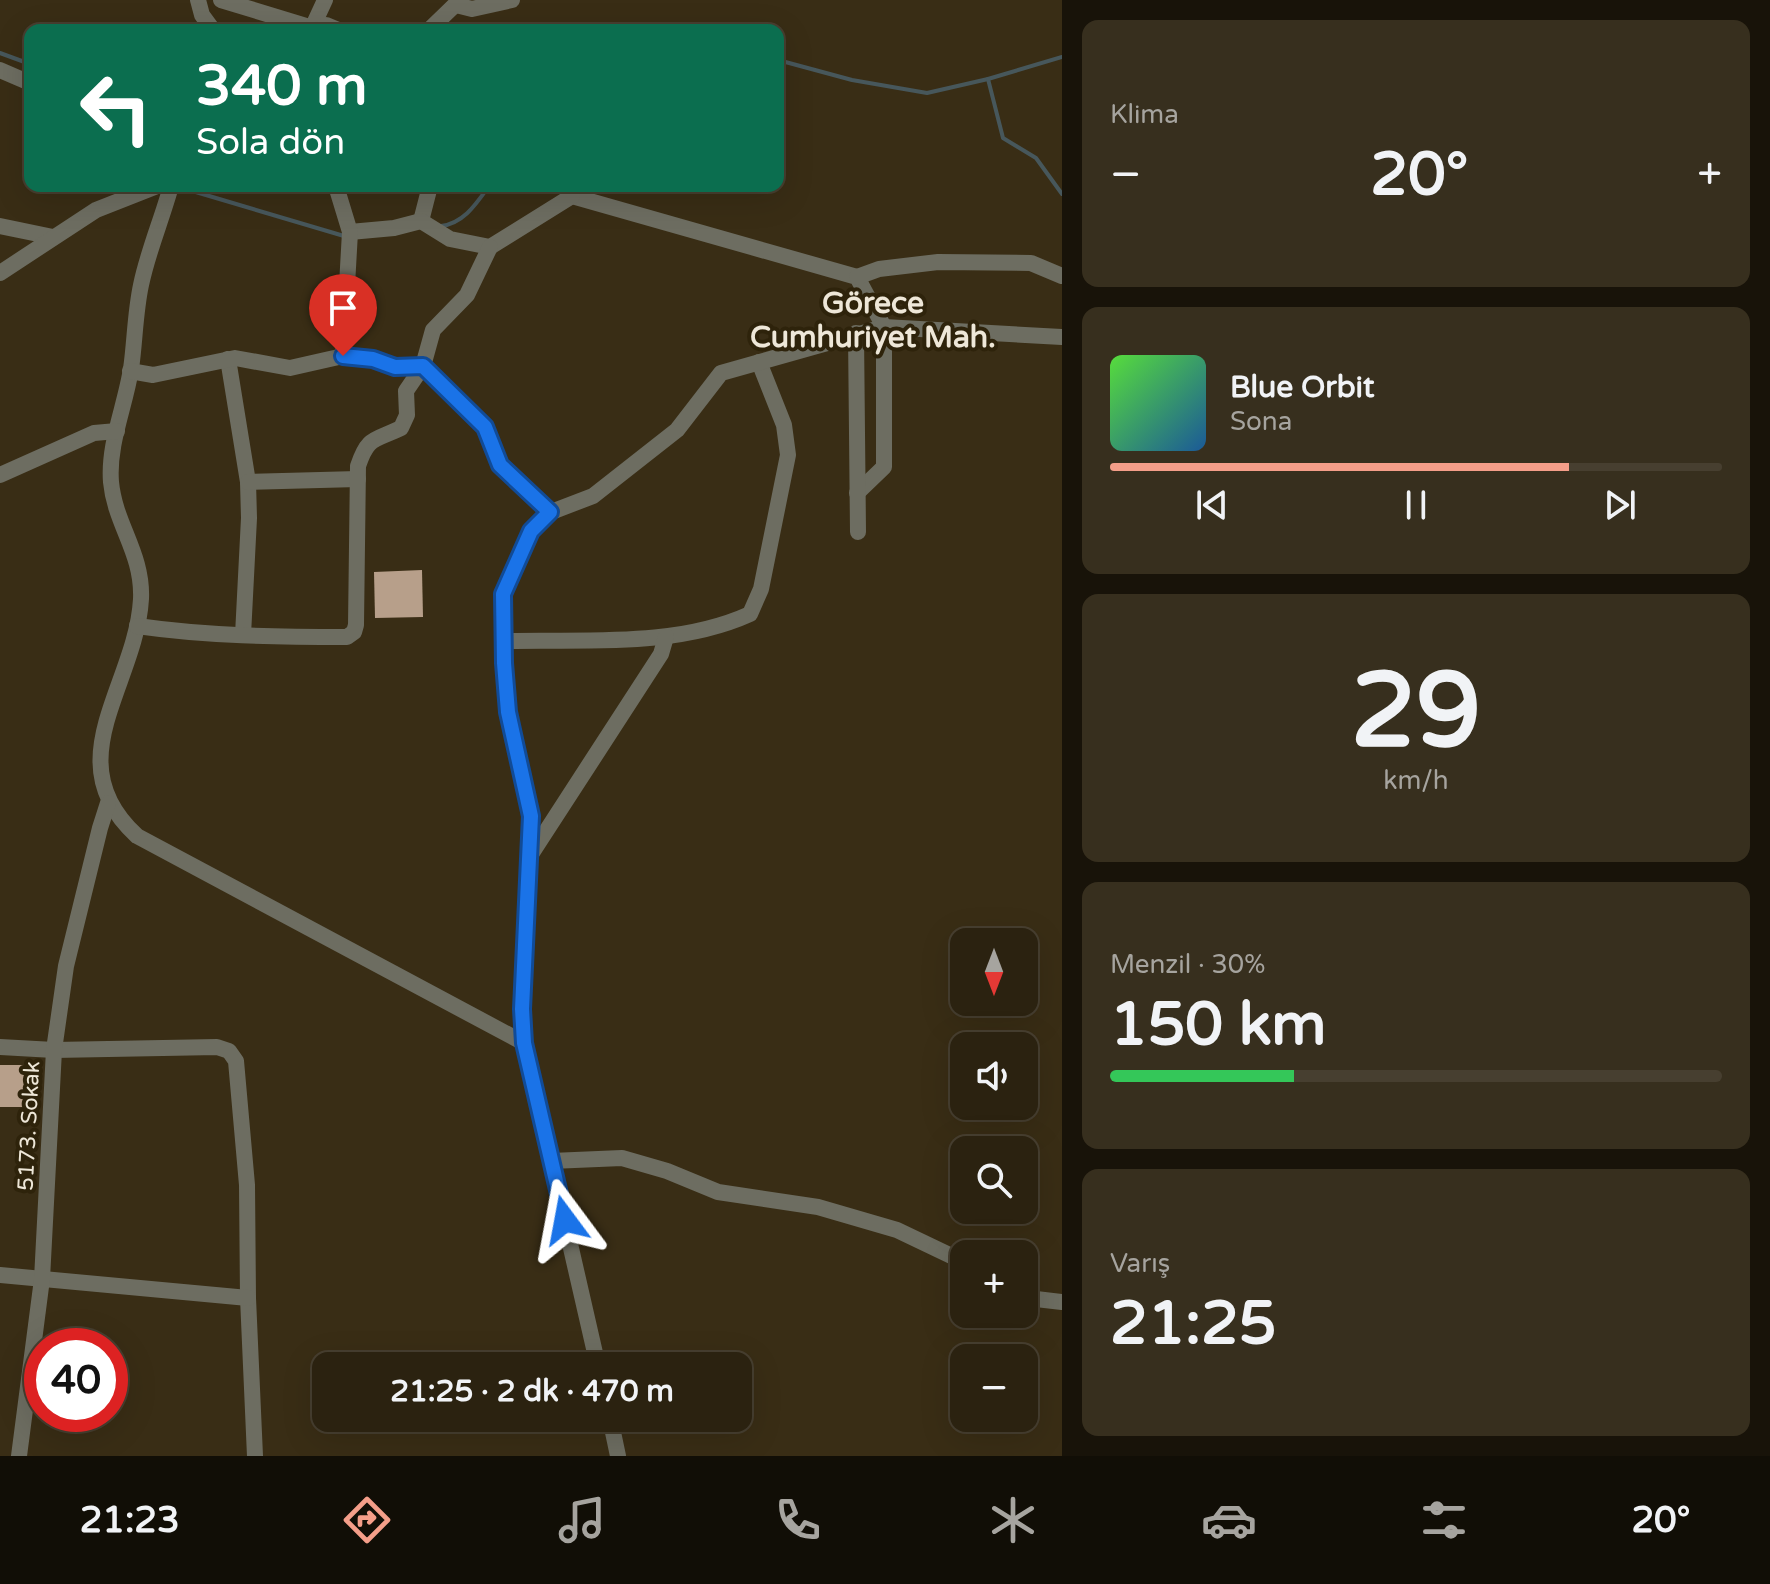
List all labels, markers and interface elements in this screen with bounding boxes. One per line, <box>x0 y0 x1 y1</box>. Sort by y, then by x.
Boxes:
text: 340 m <box>196 53 367 120</box>
icon: left <box>64 56 168 160</box>
text: Klima <box>1110 99 1179 130</box>
text: Sola dön <box>196 121 345 164</box>
text: 20° <box>1370 139 1468 211</box>
text: − <box>1110 149 1141 202</box>
text: + <box>1697 149 1722 202</box>
pin <box>309 274 377 356</box>
district label: Görece Cumhuriyet Mah. <box>750 285 996 356</box>
icon: arrive <box>321 286 365 330</box>
text: Blue Orbit <box>1230 369 1375 406</box>
text: Sona <box>1230 406 1292 437</box>
icon: previous <box>1190 483 1234 527</box>
icon: pause <box>1394 483 1438 527</box>
icon: next <box>1598 483 1642 527</box>
text: 29 <box>1351 650 1481 775</box>
text: km/h <box>1383 765 1449 796</box>
north arrow <box>950 928 1038 1016</box>
map controls <box>950 928 1038 1432</box>
text: Menzil · 30% <box>1110 949 1265 980</box>
text: 150 km <box>1110 989 1326 1061</box>
button: sound <box>950 1032 1038 1120</box>
street label: 5173. Sokak <box>13 1061 45 1192</box>
button: search <box>950 1136 1038 1224</box>
position arrow <box>523 1178 607 1262</box>
button: + <box>950 1240 1038 1328</box>
text: Varış <box>1110 1248 1170 1279</box>
text: 21:25 <box>1110 1288 1276 1360</box>
speed limit sign: 40 <box>24 1328 128 1432</box>
button: − <box>950 1344 1038 1432</box>
text: 21:25 · 2 dk · 470 m <box>390 1373 674 1410</box>
icon: directions <box>339 1492 395 1548</box>
icon: music <box>554 1492 610 1548</box>
icon: phone <box>770 1492 826 1548</box>
icon: climate <box>985 1492 1041 1548</box>
icon: car <box>1201 1492 1257 1548</box>
icon: filters <box>1416 1492 1472 1548</box>
text: 21:23 <box>80 1499 180 1542</box>
text: 20° <box>1631 1499 1690 1542</box>

